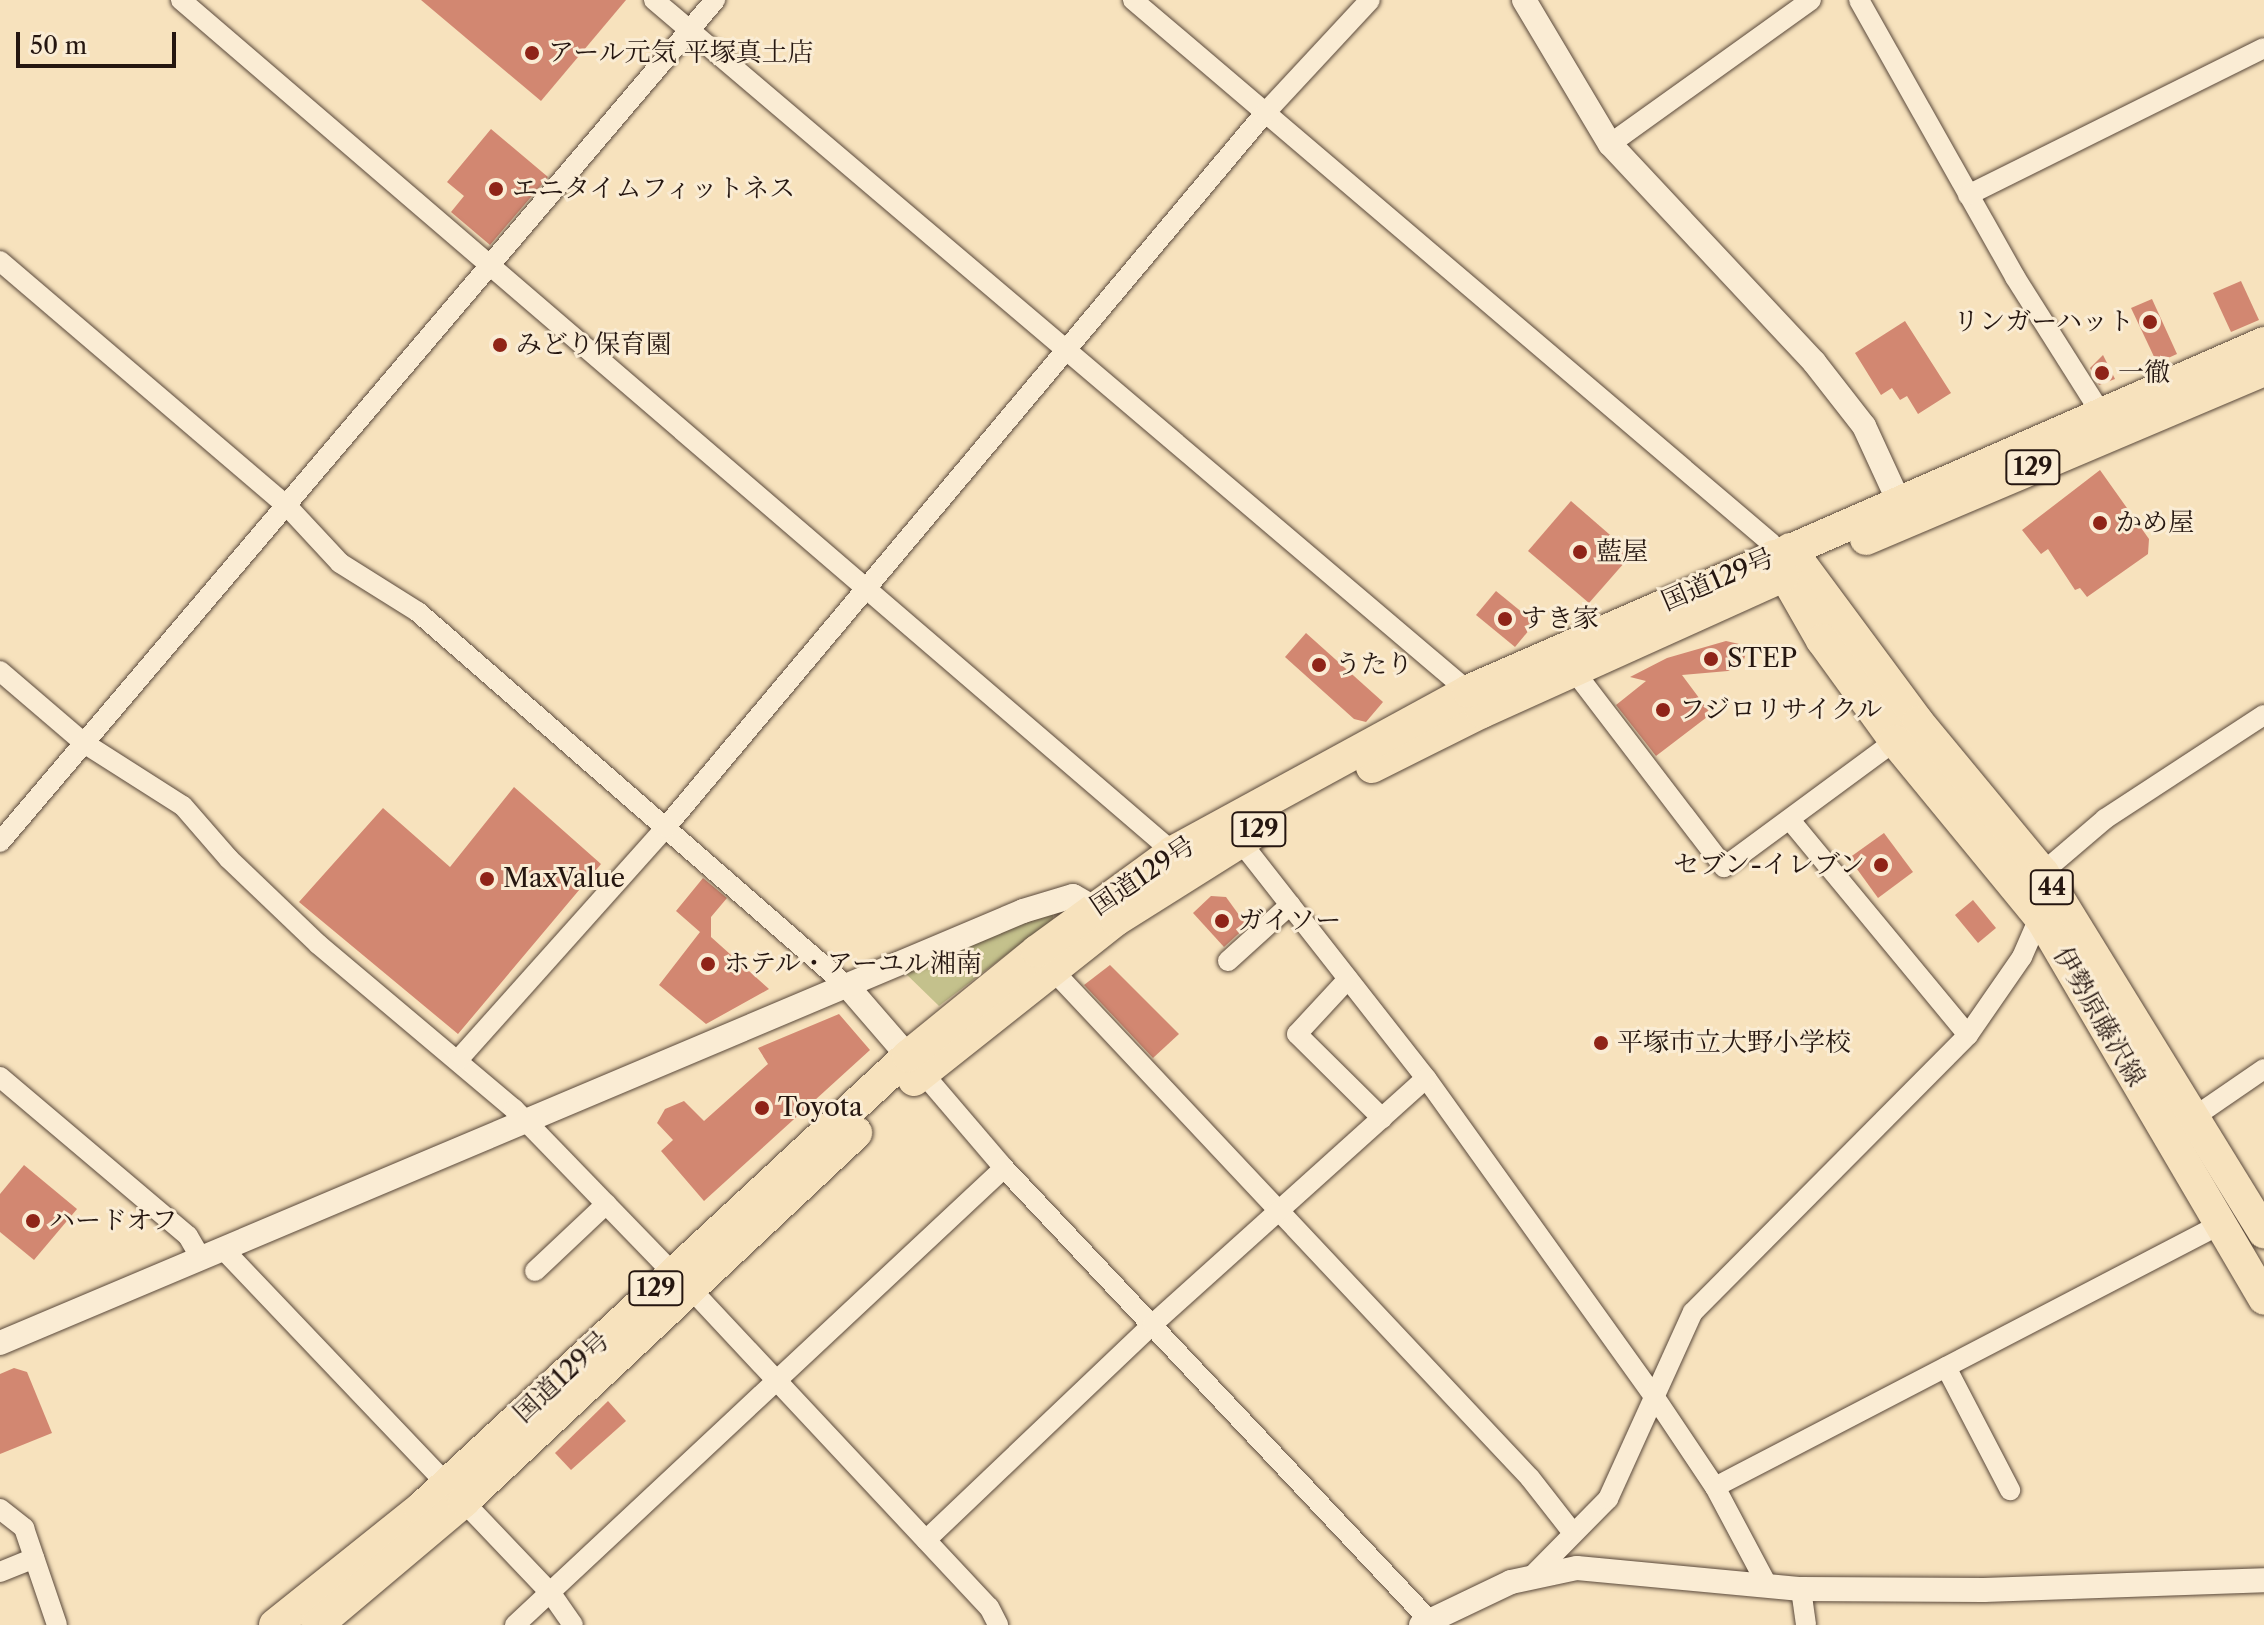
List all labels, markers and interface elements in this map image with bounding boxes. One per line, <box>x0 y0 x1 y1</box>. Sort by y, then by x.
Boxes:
scale bar <box>20 16 180 66</box>
text: 50 m <box>30 31 87 60</box>
place label: アール元気 平塚真土店 <box>548 37 814 69</box>
marker: アール元気 平塚真土店 <box>523 44 541 62</box>
place label: エニタイムフィットネス <box>512 173 798 205</box>
marker: エニタイムフィットネス <box>487 180 505 198</box>
place label: リンガーハット <box>1952 306 2134 338</box>
marker: リンガーハット <box>2141 313 2159 331</box>
place label: みどり保育園 <box>516 329 672 361</box>
marker: みどり保育園 <box>491 336 509 354</box>
place label: 一徹 <box>2118 357 2170 389</box>
marker: 一徹 <box>2093 364 2111 382</box>
road number: 129 <box>2005 447 2061 487</box>
place label: かめ屋 <box>2116 507 2194 539</box>
marker: かめ屋 <box>2091 514 2109 532</box>
place label: 藍屋 <box>1596 536 1648 568</box>
street label: 国道129号 <box>1657 542 1779 618</box>
marker: 藍屋 <box>1571 543 1589 561</box>
place label: すき家 <box>1521 603 1599 635</box>
marker: すき家 <box>1496 610 1514 628</box>
place label: STEP <box>1727 643 1797 675</box>
place label: うたり <box>1335 649 1413 681</box>
marker: STEP <box>1702 650 1720 668</box>
marker: うたり <box>1310 656 1328 674</box>
place label: フジロリサイクル <box>1679 694 1887 726</box>
marker: フジロリサイクル <box>1654 701 1672 719</box>
road number: 129 <box>1231 809 1287 849</box>
street label: 国道129号 <box>1085 830 1201 922</box>
place label: セブン-イレブン <box>1671 849 1865 881</box>
marker: セブン-イレブン <box>1872 856 1890 874</box>
place label: MaxValue <box>503 863 625 895</box>
road number: 44 <box>2028 867 2076 907</box>
marker: MaxValue <box>478 870 496 888</box>
place label: ガイソー <box>1238 905 1342 937</box>
marker: ガイソー <box>1213 912 1231 930</box>
street label: 伊勢原藤沢線 <box>2046 942 2152 1092</box>
place label: ホテル・アーユル湘南 <box>724 948 983 980</box>
marker: ホテル・アーユル湘南 <box>699 955 717 973</box>
place label: 平塚市立大野小学校 <box>1617 1027 1851 1059</box>
marker: 平塚市立大野小学校 <box>1592 1034 1610 1052</box>
place label: Toyota <box>778 1092 863 1124</box>
marker: Toyota <box>753 1099 771 1117</box>
place label: ハードオフ <box>49 1205 179 1237</box>
marker: ハードオフ <box>24 1212 42 1230</box>
road number: 129 <box>628 1268 684 1308</box>
street label: 国道129号 <box>508 1325 616 1429</box>

